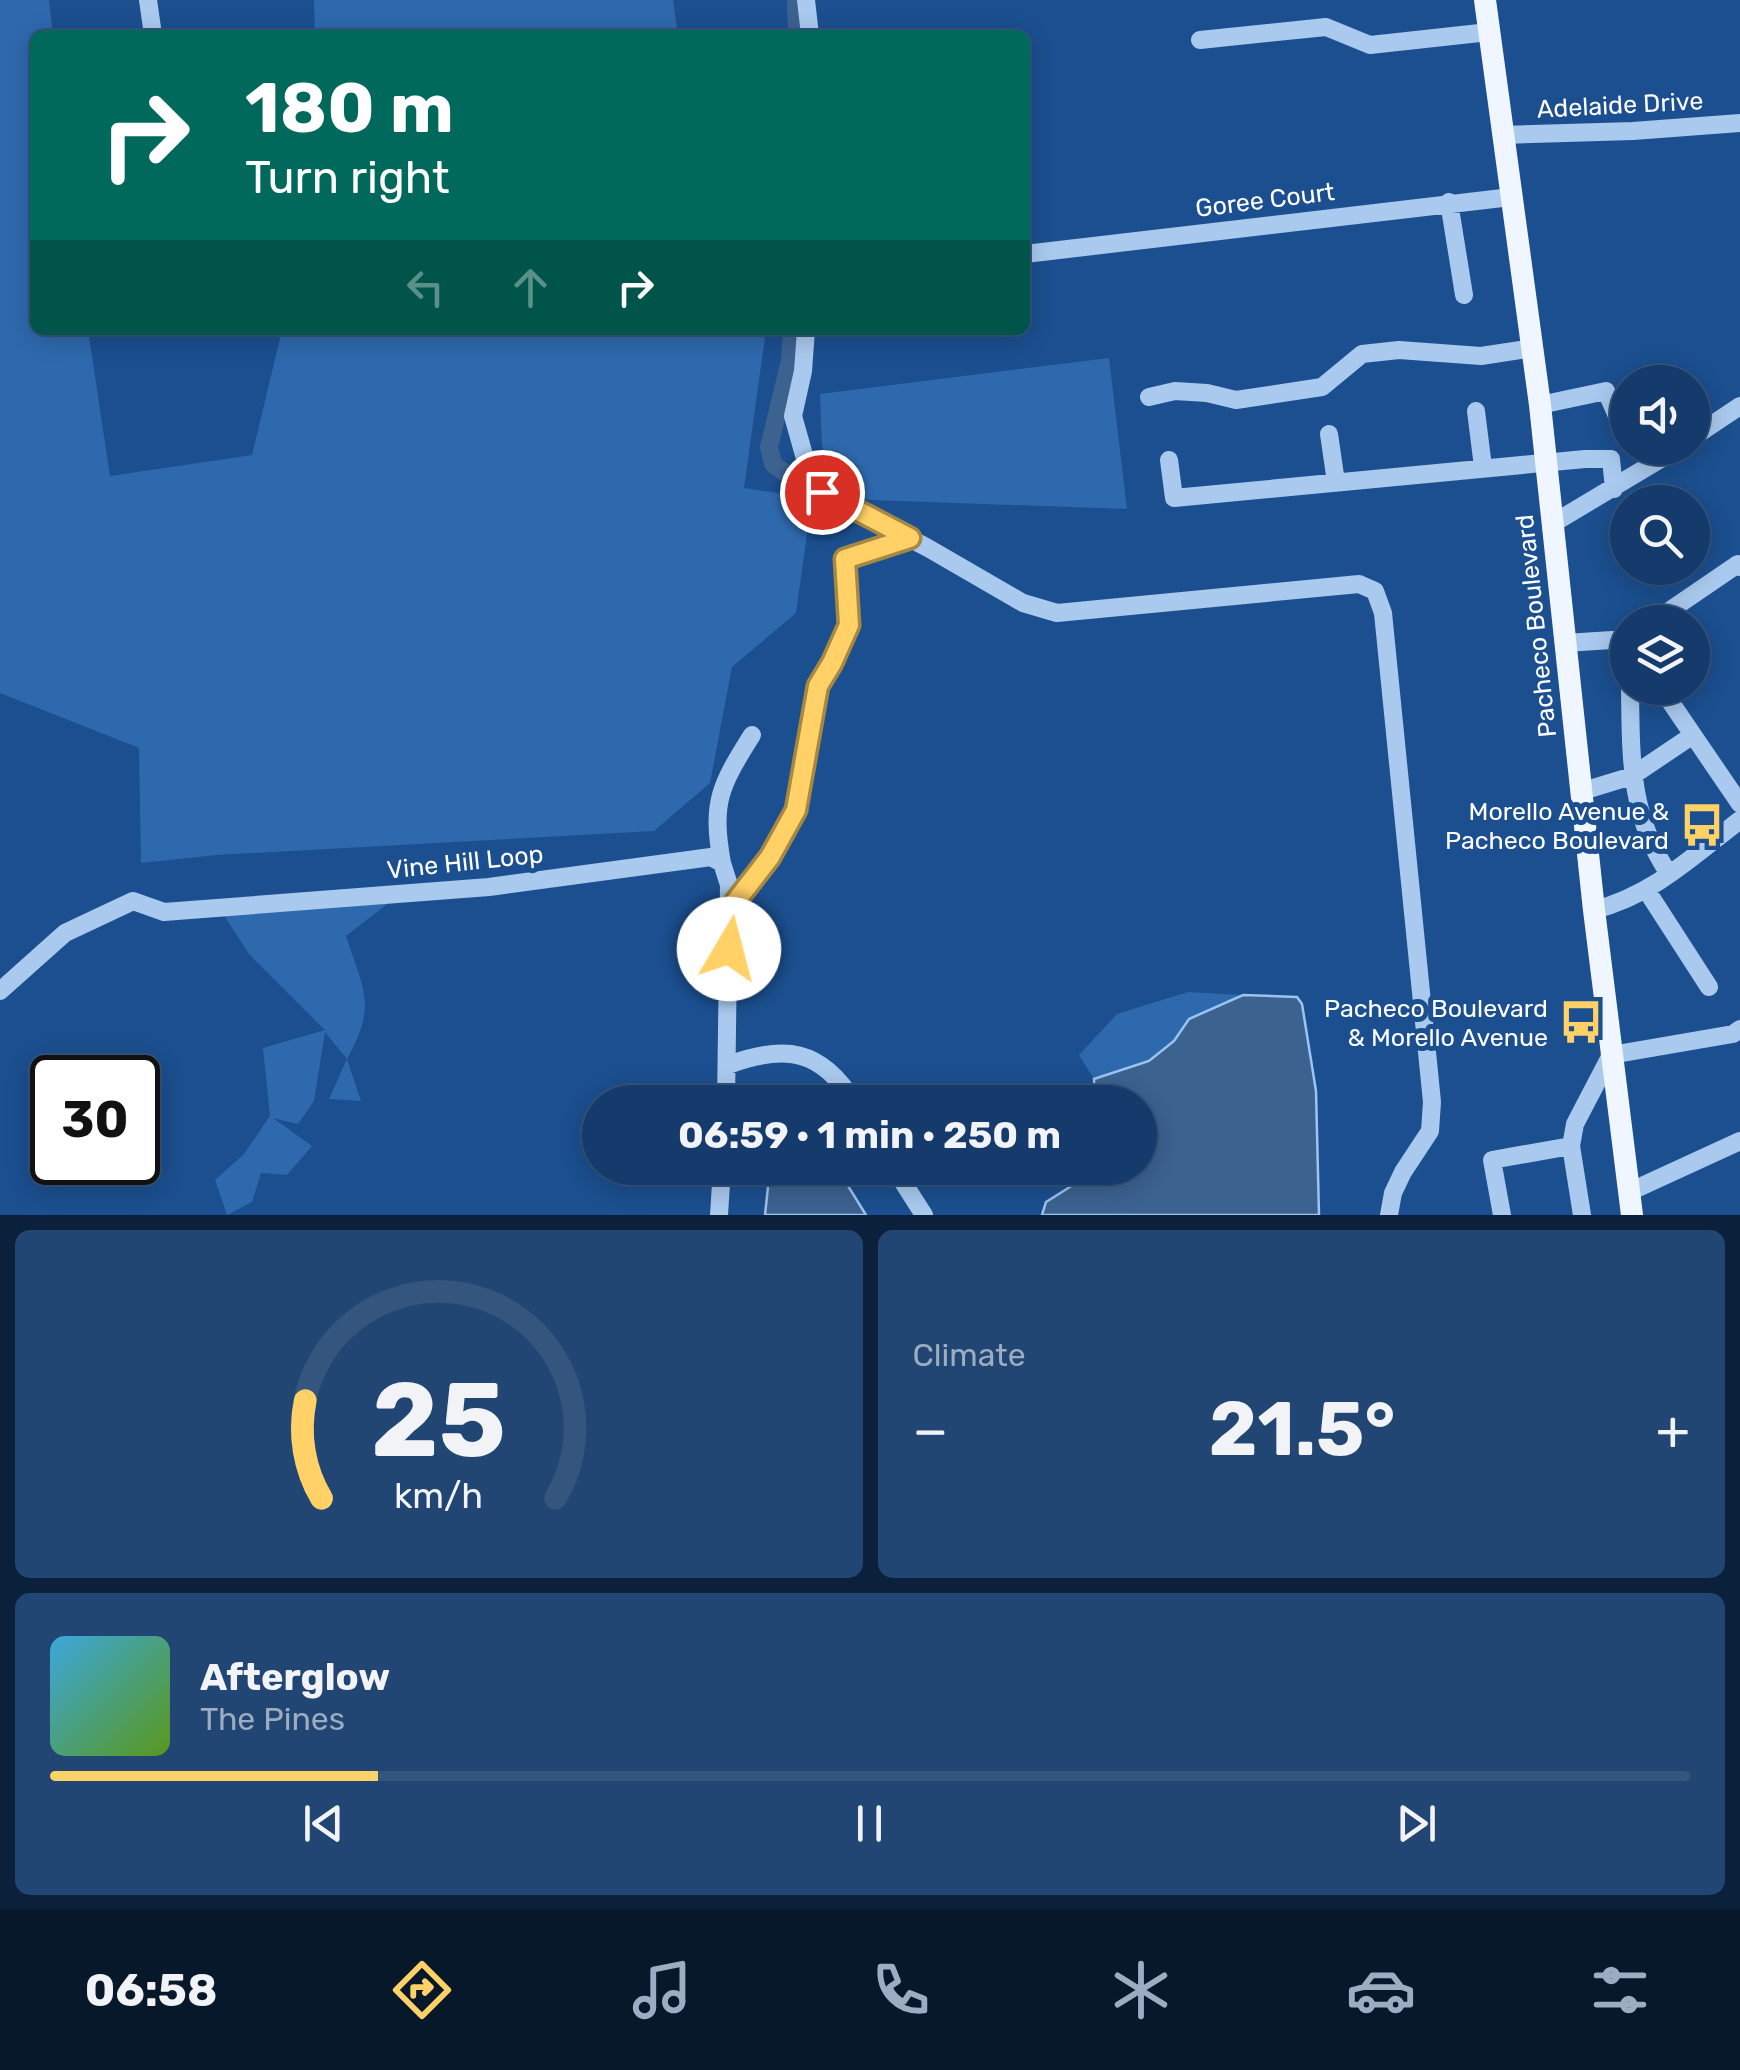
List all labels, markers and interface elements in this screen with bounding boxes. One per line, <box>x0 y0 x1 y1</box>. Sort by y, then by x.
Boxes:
text: 180 m <box>245 67 454 150</box>
icon: right <box>80 70 210 200</box>
street label: Adelaide Drive <box>1536 86 1704 124</box>
text: Turn right <box>245 151 449 204</box>
street label: Goree Court <box>1194 177 1337 223</box>
icon: left <box>398 260 453 315</box>
icon: ahead <box>503 260 558 315</box>
icon: right <box>608 260 663 315</box>
map controls <box>1610 365 1710 705</box>
button: sound <box>1610 365 1710 465</box>
pin <box>780 450 865 535</box>
icon: arrive <box>795 465 850 520</box>
button: search <box>1610 485 1710 585</box>
street label: Pacheco Boulevard <box>1510 513 1562 739</box>
button: layers <box>1610 605 1710 705</box>
place label: Morello Avenue & Pacheco Boulevard <box>1445 797 1669 855</box>
bus stop icon: Morello Avenue & Pacheco Boulevard <box>1678 801 1726 849</box>
street label: Vine Hill Loop <box>385 839 545 885</box>
position arrow <box>677 897 781 1001</box>
place label: Pacheco Boulevard & Morello Avenue <box>1324 994 1548 1052</box>
bus stop icon: Pacheco Boulevard & Morello Avenue <box>1557 998 1605 1046</box>
speed limit sign: 30 <box>30 1055 160 1185</box>
text: 06:59 · 1 min · 250 m <box>678 1112 1061 1158</box>
text: Climate <box>913 1336 1026 1374</box>
text: 25 <box>371 1359 506 1482</box>
text: 21.5° <box>1209 1385 1395 1474</box>
text: − <box>913 1398 948 1463</box>
text: + <box>1656 1398 1690 1463</box>
text: km/h <box>394 1475 483 1517</box>
text: Afterglow <box>200 1654 390 1700</box>
text: The Pines <box>200 1700 345 1738</box>
icon: previous <box>296 1796 351 1851</box>
icon: pause <box>842 1796 897 1851</box>
icon: next <box>1389 1796 1444 1851</box>
icon: directions <box>387 1955 457 2025</box>
icon: music <box>627 1955 697 2025</box>
icon: phone <box>866 1955 936 2025</box>
icon: climate <box>1106 1955 1176 2025</box>
icon: car <box>1346 1955 1416 2025</box>
icon: filters <box>1585 1955 1655 2025</box>
text: 06:58 <box>85 1964 217 2017</box>

